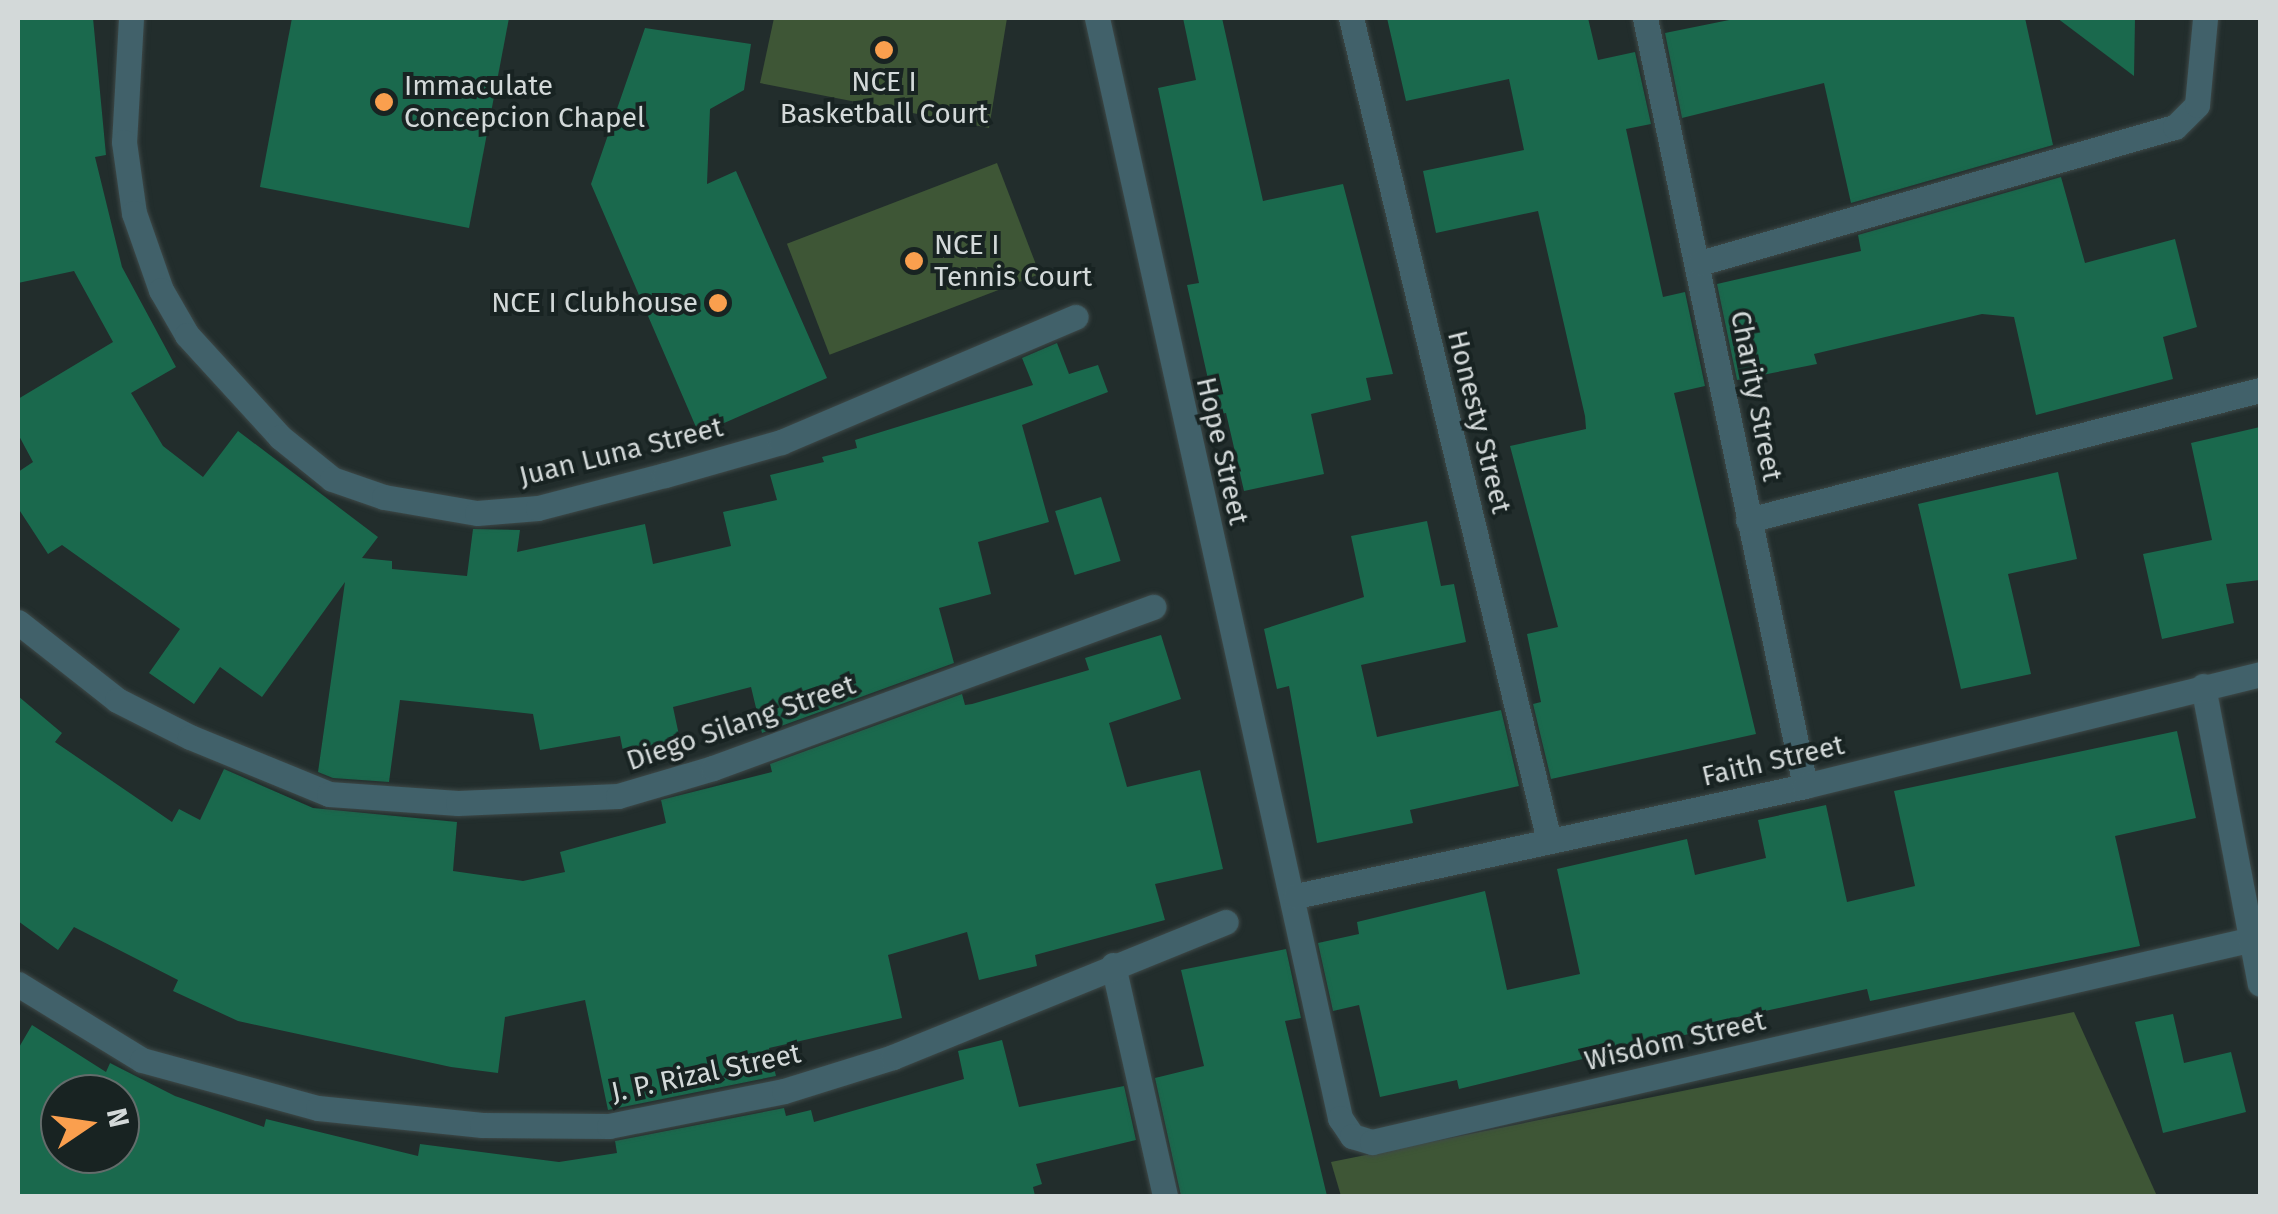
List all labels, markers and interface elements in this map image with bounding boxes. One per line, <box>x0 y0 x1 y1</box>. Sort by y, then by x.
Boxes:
marker: NCE I Basketball Court <box>873 39 895 61</box>
place label: NCE I Basketball Court <box>780 65 988 131</box>
place label: Immaculate Concepcion Chapel <box>404 69 645 135</box>
marker: Immaculate Concepcion Chapel <box>373 91 395 113</box>
place label: NCE I Tennis Court <box>934 228 1092 294</box>
marker: NCE I Tennis Court <box>903 250 925 272</box>
place label: NCE I Clubhouse <box>491 286 698 320</box>
marker: NCE I Clubhouse <box>707 292 729 314</box>
street label: Charity Street <box>1723 308 1789 484</box>
street label: Honesty Street <box>1440 327 1518 517</box>
street label: Hope Street <box>1189 374 1255 528</box>
street label: Juan Luna Street <box>516 410 726 494</box>
street label: Diego Silang Street <box>622 668 860 778</box>
street label: Faith Street <box>1699 728 1847 794</box>
street label: Wisdom Street <box>1581 1004 1769 1078</box>
street label: J. P. Rizal Street <box>608 1037 804 1109</box>
north arrow <box>40 1074 140 1174</box>
text: N <box>100 1105 136 1130</box>

